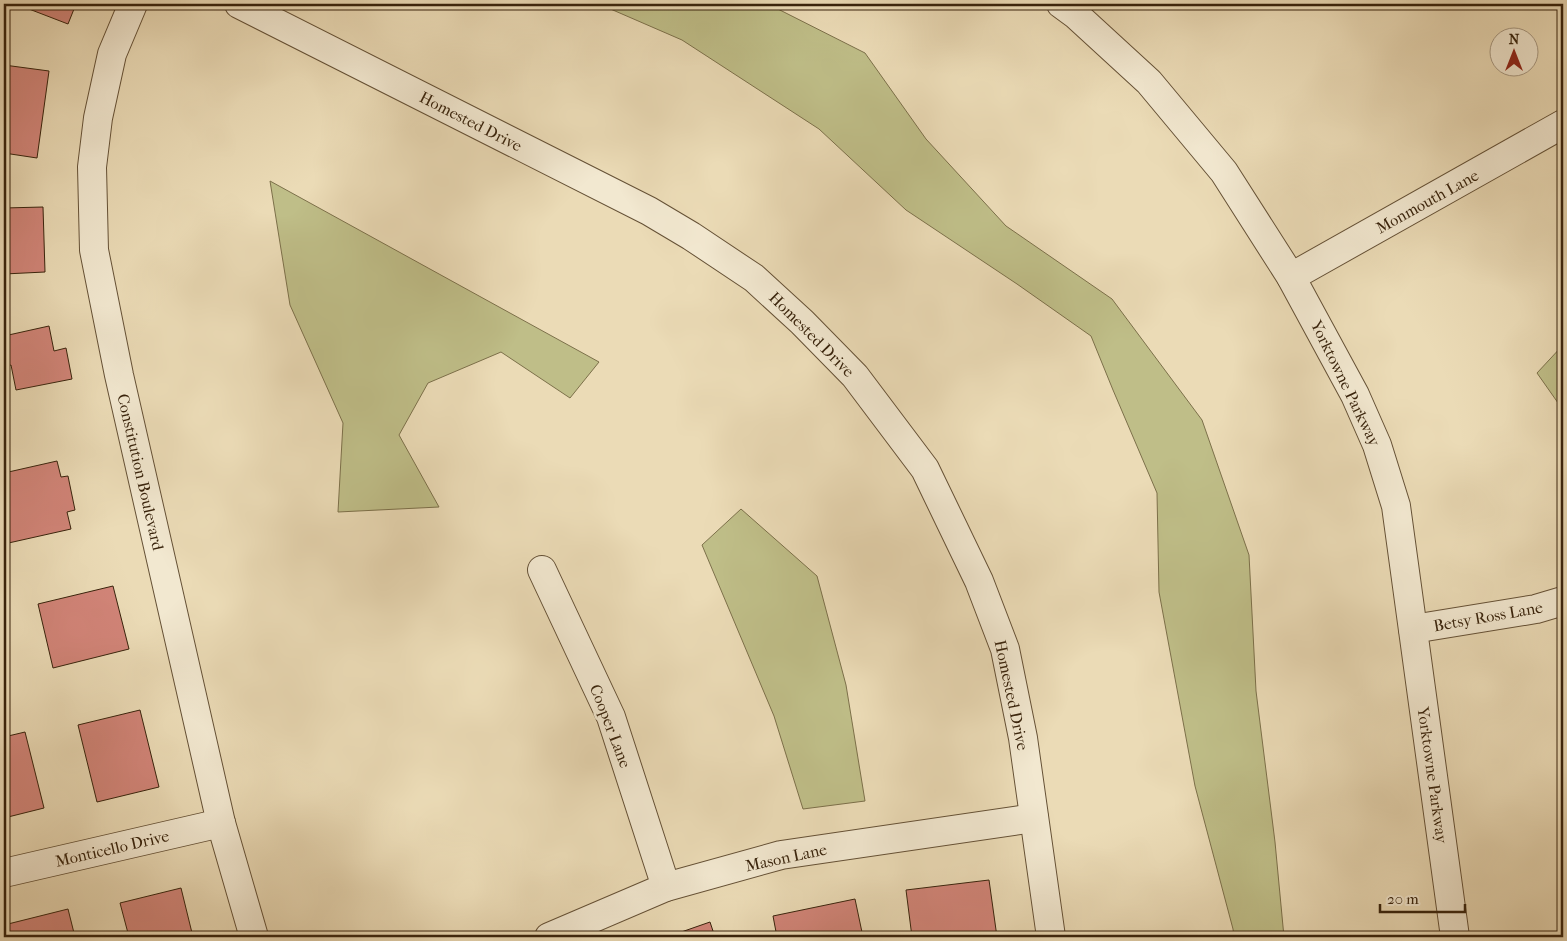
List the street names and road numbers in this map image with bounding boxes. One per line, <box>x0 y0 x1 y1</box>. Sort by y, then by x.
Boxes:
street label: Homested Drive <box>416 87 525 155</box>
street label: Monmouth Lane <box>1373 165 1482 237</box>
street label: Homested Drive <box>765 288 858 381</box>
street label: Yorktowne Parkway <box>1306 316 1384 450</box>
street label: Constitution Boulevard <box>113 392 168 553</box>
street label: Betsy Ross Lane <box>1432 598 1544 635</box>
street label: Homested Drive <box>991 638 1033 752</box>
street label: Cooper Lane <box>586 682 635 771</box>
street label: Yorktowne Parkway <box>1413 705 1452 845</box>
street label: Monticello Drive <box>53 826 171 871</box>
street label: Mason Lane <box>744 840 829 875</box>

